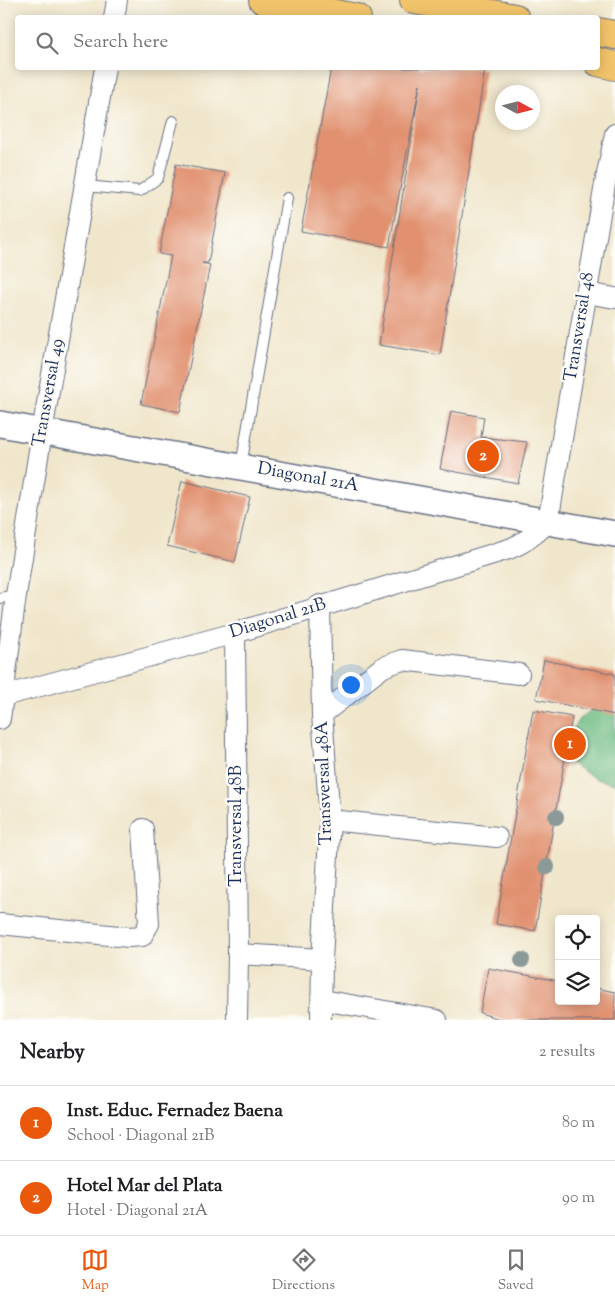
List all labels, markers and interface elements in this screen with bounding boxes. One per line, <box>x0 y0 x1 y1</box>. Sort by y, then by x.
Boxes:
search box <box>15 15 600 70</box>
icon: search <box>33 29 61 57</box>
text: Search here <box>73 29 168 56</box>
north arrow <box>495 85 540 130</box>
street label: Transversal 48 <box>559 271 601 383</box>
street label: Transversal 49 <box>27 336 71 449</box>
pin: 2 <box>467 437 499 475</box>
street label: Diagonal 21A <box>255 456 361 500</box>
street label: Diagonal 21B <box>227 592 329 646</box>
your location <box>338 672 364 698</box>
street label: Transversal 48A <box>310 720 340 846</box>
pin: 1 <box>554 725 586 763</box>
street label: Transversal 48B <box>224 765 250 887</box>
map controls <box>555 915 600 1005</box>
button: locate <box>555 915 600 960</box>
button: layers <box>555 960 600 1005</box>
text: Nearby <box>20 1038 85 1068</box>
text: 2 results <box>539 1041 595 1064</box>
text: Inst. Educ. Fernadez Baena <box>67 1098 283 1125</box>
text: 1 <box>33 1112 39 1135</box>
text: 80 m <box>562 1112 595 1135</box>
text: School · Diagonal 21B <box>67 1125 214 1148</box>
text: Hotel Mar del Plata <box>67 1173 223 1200</box>
text: 2 <box>32 1187 40 1210</box>
text: 90 m <box>562 1187 595 1210</box>
text: Hotel · Diagonal 21A <box>67 1200 208 1223</box>
tab: Map <box>81 1246 109 1296</box>
tab: Directions <box>272 1246 335 1296</box>
tab: Saved <box>498 1246 534 1296</box>

